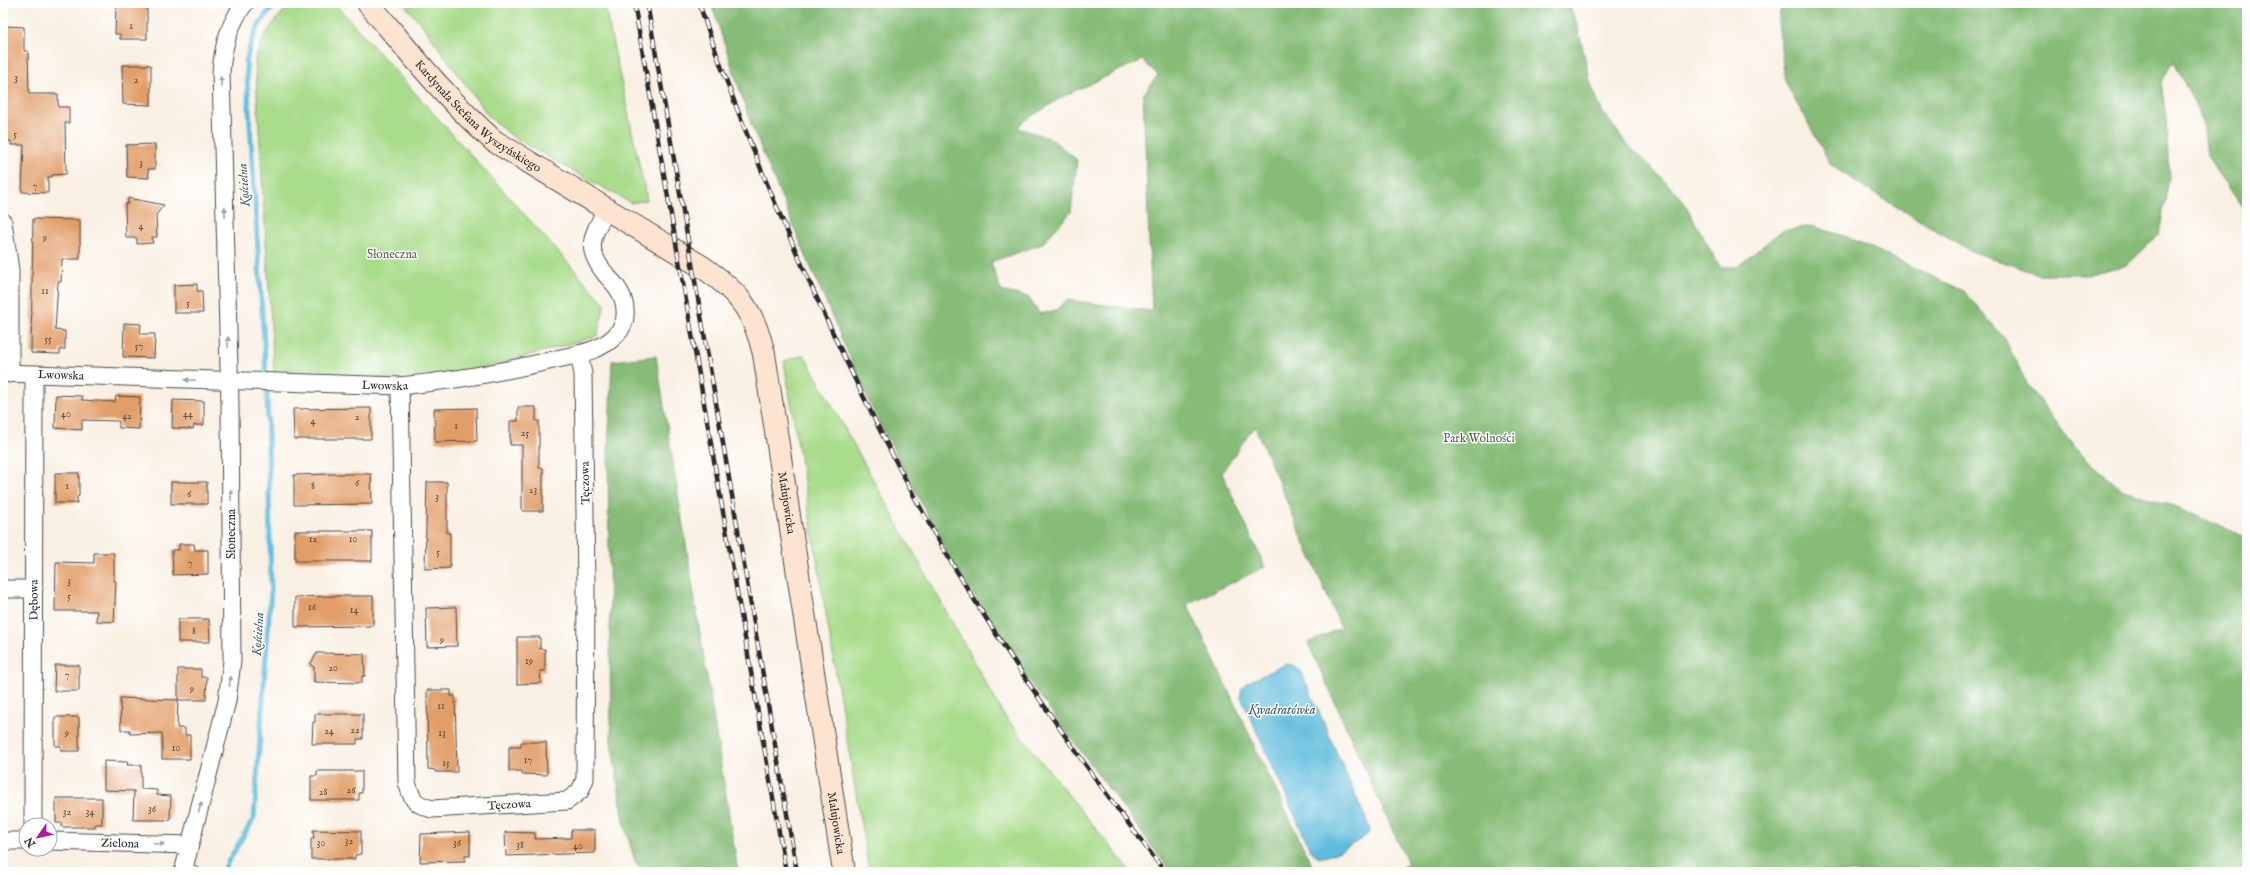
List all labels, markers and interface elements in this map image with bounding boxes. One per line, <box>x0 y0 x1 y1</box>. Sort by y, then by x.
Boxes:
house number: 1 <box>129 20 133 33</box>
street label: Kardynała Stefana Wyszyńskiego <box>411 57 544 176</box>
house number: 3 <box>14 72 18 85</box>
house number: 2 <box>134 74 139 87</box>
one-way arrow <box>218 75 224 88</box>
house number: 5 <box>13 128 17 141</box>
house number: 3 <box>139 157 143 170</box>
water label: Kościelna <box>234 162 255 208</box>
house number: 7 <box>33 180 38 193</box>
one-way arrow <box>221 206 228 218</box>
house number: 4 <box>139 220 144 233</box>
house number: 9 <box>42 232 47 245</box>
park label: Słoneczna <box>367 247 418 262</box>
house number: 11 <box>41 285 49 298</box>
house number: 5 <box>186 297 190 310</box>
house number: 55 <box>44 333 52 346</box>
one-way arrow <box>225 335 231 348</box>
house number: 57 <box>135 340 143 353</box>
street label: Lwowska <box>38 367 85 384</box>
one-way arrow <box>184 376 196 383</box>
street label: Lwowska <box>361 378 410 394</box>
house number: 40 <box>61 408 71 421</box>
house number: 44 <box>183 408 193 421</box>
house number: 42 <box>122 410 132 423</box>
house number: 2 <box>355 411 360 424</box>
house number: 4 <box>311 415 316 428</box>
house number: 1 <box>454 420 458 433</box>
house number: 25 <box>521 427 530 440</box>
park label: Park Wolności <box>1443 431 1515 446</box>
street label: Tęczowa <box>578 460 593 505</box>
street label: Małujowicka <box>774 471 799 536</box>
house number: 6 <box>355 477 360 490</box>
house number: 1 <box>65 480 69 493</box>
house number: 8 <box>311 480 315 493</box>
house number: 23 <box>529 484 537 497</box>
house number: 6 <box>187 488 192 501</box>
one-way arrow <box>228 488 234 501</box>
house number: 3 <box>435 491 439 504</box>
street label: Słoneczna <box>224 508 239 559</box>
house number: 12 <box>309 533 318 546</box>
house number: 10 <box>349 533 357 546</box>
house number: 5 <box>436 546 440 559</box>
house number: 7 <box>188 557 193 570</box>
house number: 3 <box>67 575 71 588</box>
street label: Dębowa <box>26 579 42 621</box>
house number: 5 <box>67 590 71 603</box>
house number: 16 <box>308 601 317 614</box>
house number: 14 <box>350 604 358 617</box>
water label: Kościelna <box>248 612 269 657</box>
house number: 8 <box>192 625 196 638</box>
house number: 9 <box>439 634 444 647</box>
house number: 19 <box>525 655 533 668</box>
house number: 20 <box>328 662 338 675</box>
house number: 7 <box>65 669 70 682</box>
one-way arrow <box>226 675 233 687</box>
house number: 9 <box>189 683 194 696</box>
house number: 11 <box>437 700 445 713</box>
water label: Kwadratówka <box>1247 702 1316 719</box>
house number: 22 <box>350 724 360 737</box>
house number: 24 <box>324 725 334 738</box>
house number: 9 <box>64 727 69 740</box>
house number: 13 <box>438 727 446 740</box>
house number: 10 <box>172 742 180 755</box>
house number: 17 <box>524 754 533 767</box>
house number: 15 <box>442 757 450 770</box>
house number: 26 <box>347 784 356 797</box>
house number: 28 <box>319 786 327 799</box>
street label: Małujowicka <box>824 791 848 856</box>
street label: Tęczowa <box>487 796 532 814</box>
one-way arrow <box>197 801 203 813</box>
house number: 36 <box>148 803 157 816</box>
house number: 32 <box>63 806 72 819</box>
house number: 34 <box>86 806 94 819</box>
north arrow <box>18 817 58 857</box>
text: N <box>22 834 40 851</box>
street label: Zielona <box>101 835 140 852</box>
house number: 32 <box>345 835 354 848</box>
house number: 30 <box>317 837 325 850</box>
house number: 36 <box>453 837 462 850</box>
house number: 38 <box>516 839 524 852</box>
house number: 40 <box>573 840 583 853</box>
one-way arrow <box>153 841 166 847</box>

